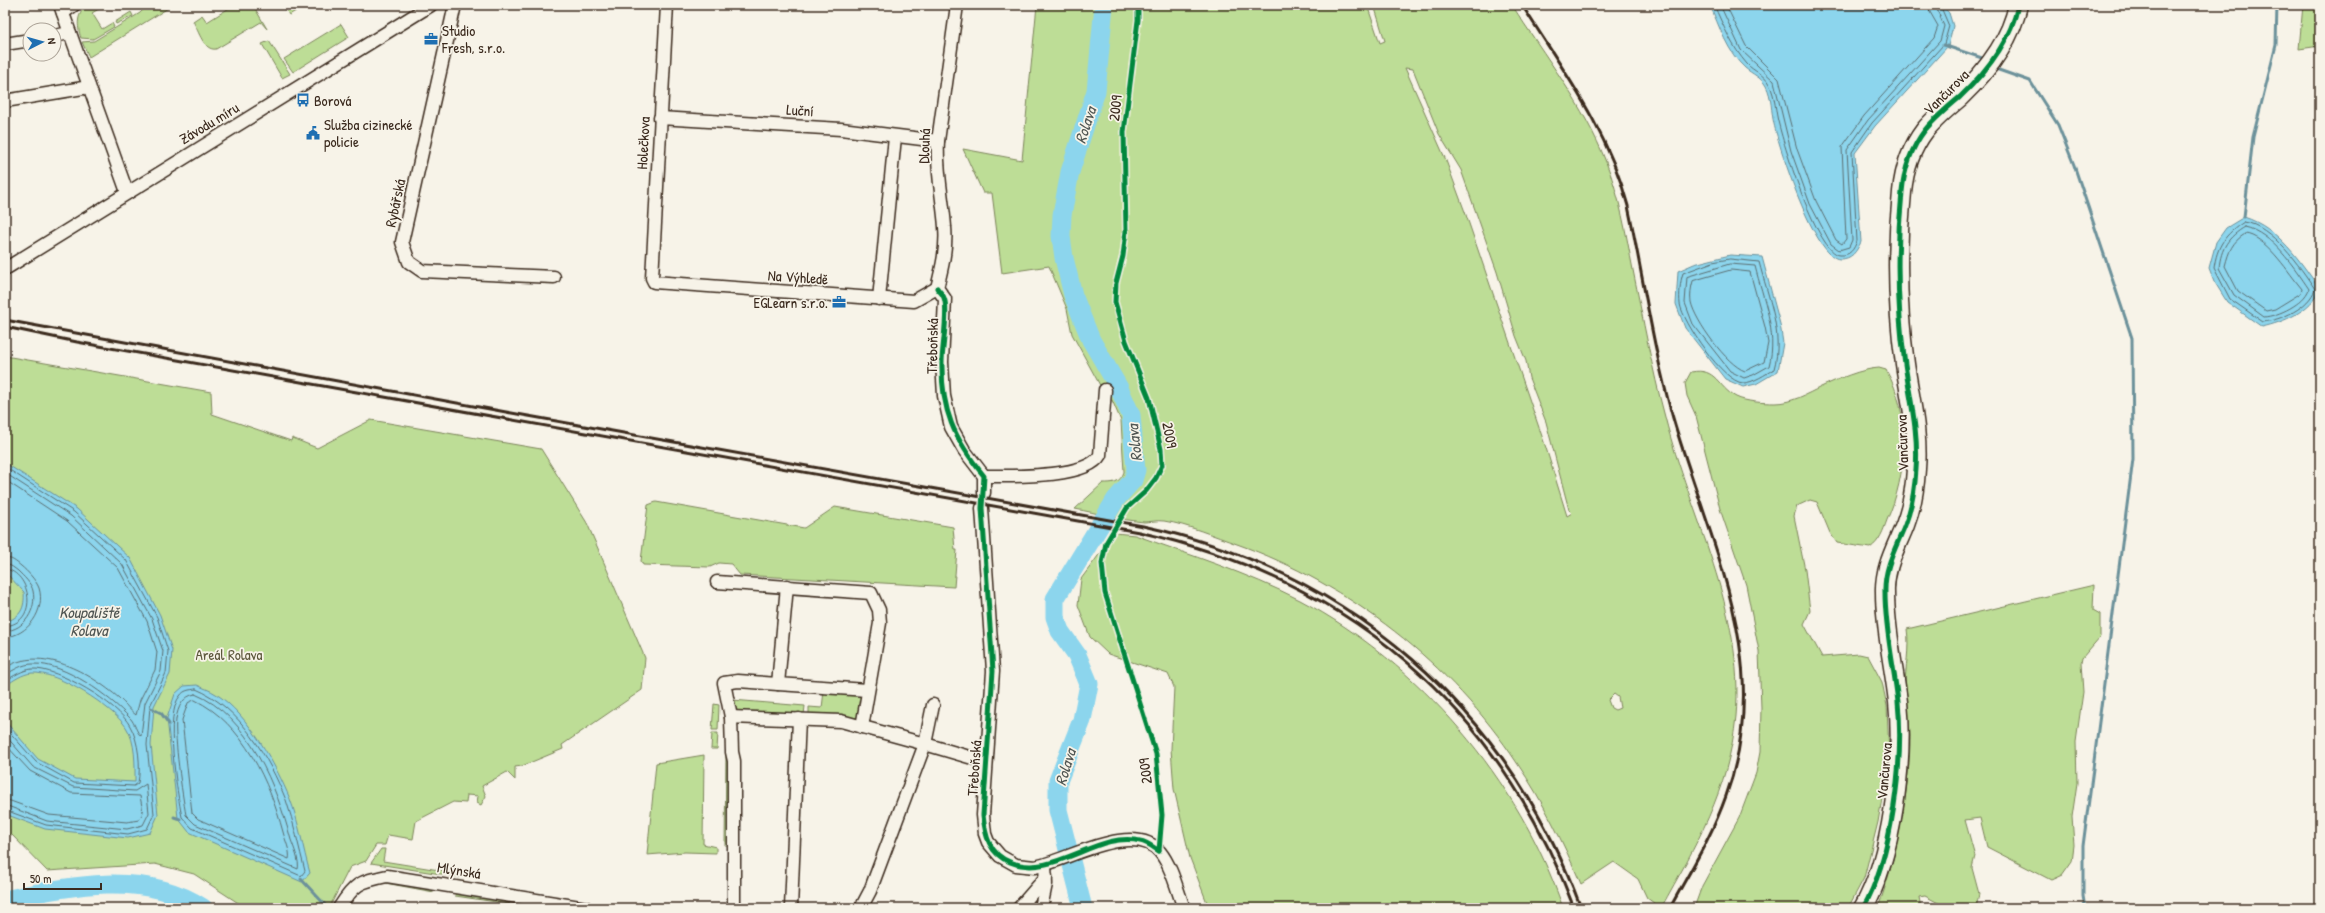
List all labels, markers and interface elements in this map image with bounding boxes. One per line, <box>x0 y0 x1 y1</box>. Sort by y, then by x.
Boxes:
place label: Studio Fresh, s.r.o. <box>441 20 505 58</box>
north arrow <box>22 22 62 62</box>
office icon: Studio Fresh, s.r.o. <box>423 31 439 47</box>
text: N <box>45 37 59 45</box>
street label: Vančurova <box>1919 64 1974 119</box>
place label: Borová <box>314 90 351 111</box>
bus stop icon: Borová <box>295 92 311 108</box>
street label: 2009 <box>1103 93 1127 122</box>
street label: Závodu míru <box>175 97 243 149</box>
street label: Luční <box>786 99 814 121</box>
water label: Rolava <box>1069 102 1102 146</box>
place label: Služba cizinecké policie <box>324 114 413 152</box>
street label: Holečkova <box>631 116 655 170</box>
public building icon: Služba cizinecké policie <box>305 125 321 141</box>
street label: Dlouhá <box>913 128 935 164</box>
street label: Rybářská <box>380 177 410 229</box>
street label: Na Výhledě <box>767 264 829 290</box>
place label: EGLearn s.r.o. <box>754 292 828 313</box>
office icon: EGLearn s.r.o. <box>831 294 847 310</box>
street label: Třeboňská <box>921 318 943 374</box>
street label: Vančurova <box>1891 414 1913 472</box>
street label: 2009 <box>1157 420 1183 450</box>
water label: Rolava <box>1121 422 1147 463</box>
water label: Koupaliště Rolava <box>59 601 121 641</box>
park label: Areál Rolava <box>196 644 263 665</box>
street label: Třeboňská <box>962 739 986 796</box>
street label: Vančurova <box>1871 742 1897 800</box>
water label: Rolava <box>1049 744 1081 788</box>
street label: 2009 <box>1133 756 1157 785</box>
street label: Mlýnská <box>436 856 482 884</box>
scale bar <box>24 865 101 891</box>
text: 50 m <box>30 870 51 887</box>

